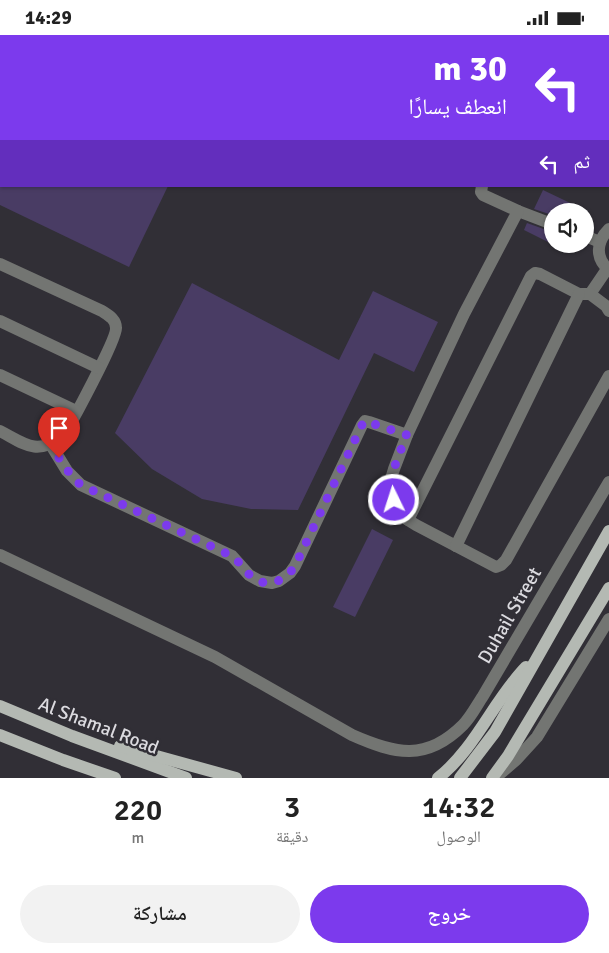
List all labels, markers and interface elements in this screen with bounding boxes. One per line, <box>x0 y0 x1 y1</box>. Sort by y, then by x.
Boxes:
text: 14:29 <box>25 6 72 30</box>
text: 30 m <box>433 47 507 90</box>
icon: left <box>525 55 590 120</box>
text: انعطف يسارًا <box>409 93 507 120</box>
icon: left <box>535 150 563 178</box>
text: ثم <box>573 150 590 174</box>
map controls <box>544 203 594 253</box>
button: sound <box>544 203 594 253</box>
pin <box>38 407 80 458</box>
icon: arrive <box>45 414 73 442</box>
position arrow <box>367 473 419 525</box>
street label: Duhail Street <box>473 563 547 668</box>
street label: Al Shamal Road <box>35 692 162 760</box>
text: 3 <box>284 789 300 826</box>
text: 14:32 <box>422 789 495 826</box>
text: 220 <box>114 792 162 829</box>
text: دقيقة <box>276 827 308 847</box>
text: الوصول <box>437 827 481 847</box>
text: m <box>132 828 144 848</box>
button: مشاركة <box>20 885 300 943</box>
button: خروج <box>310 885 589 943</box>

